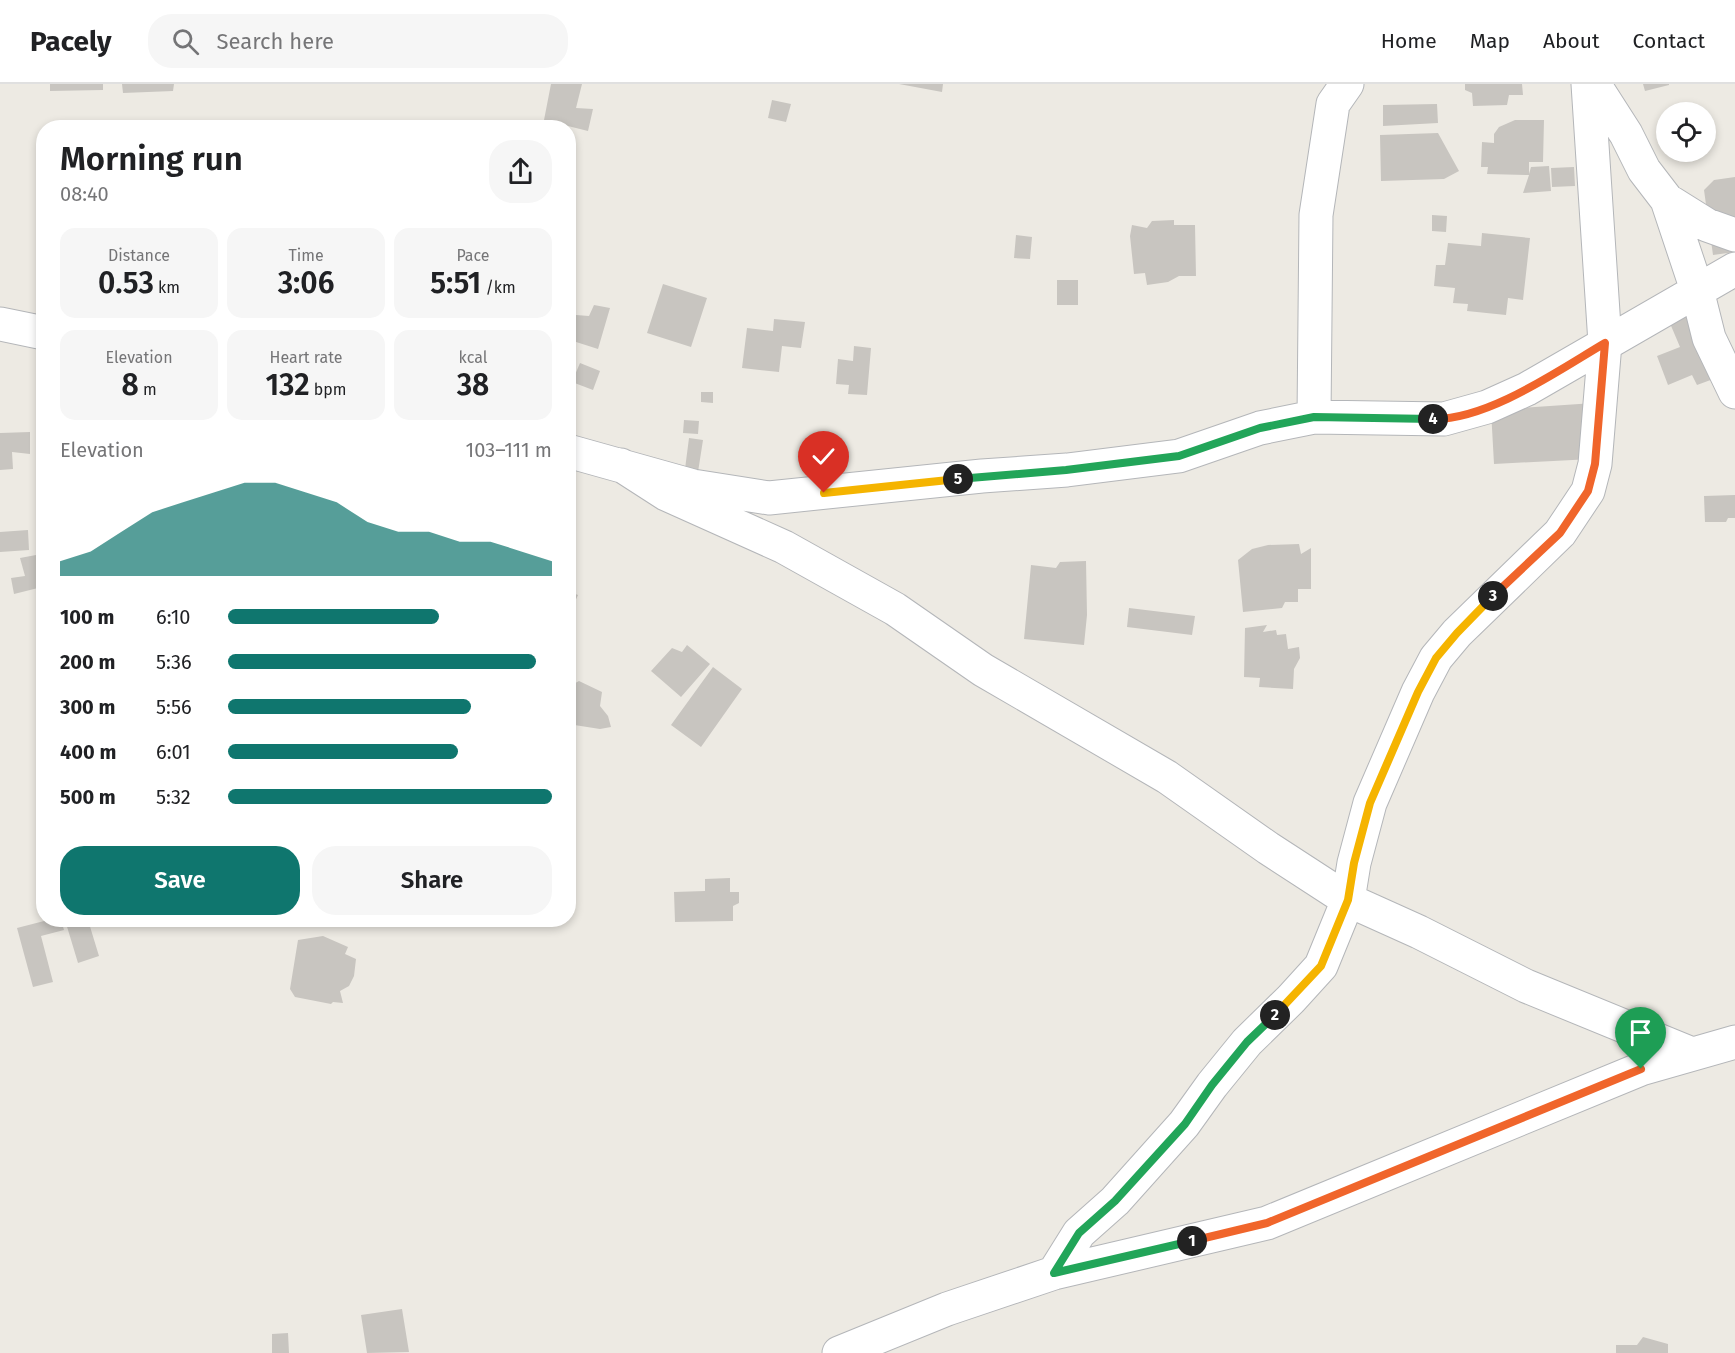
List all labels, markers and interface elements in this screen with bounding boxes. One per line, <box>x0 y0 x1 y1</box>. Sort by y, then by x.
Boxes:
search box <box>148 14 568 68</box>
text: Pacely <box>30 25 112 58</box>
icon: search <box>169 25 202 58</box>
text: Search here <box>217 28 334 55</box>
text: Home <box>1381 28 1437 54</box>
text: Map <box>1470 28 1510 54</box>
text: About <box>1543 28 1600 54</box>
text: Contact <box>1633 28 1705 54</box>
map controls <box>1656 102 1716 162</box>
button: locate <box>1656 102 1716 162</box>
text: Morning run <box>60 139 243 179</box>
button: share <box>489 140 552 203</box>
text: 08:40 <box>60 182 109 206</box>
text: Distance <box>108 246 170 265</box>
text: Time <box>288 246 324 265</box>
text: Pace <box>456 246 490 265</box>
text: 0.53 <box>98 265 154 301</box>
text: 3:06 <box>278 265 334 301</box>
text: 5:51 <box>430 265 481 301</box>
text: km <box>154 278 180 297</box>
text: /km <box>481 278 516 297</box>
text: Elevation <box>105 348 173 367</box>
text: Heart rate <box>270 348 342 367</box>
text: kcal <box>459 348 487 367</box>
text: 8 <box>121 367 139 403</box>
text: 132 <box>265 367 310 403</box>
text: 38 <box>457 367 489 403</box>
text: m <box>139 380 157 399</box>
text: bpm <box>310 380 347 399</box>
pin: 4 <box>1418 404 1448 434</box>
text: 4 <box>1428 409 1438 428</box>
pin <box>798 431 849 493</box>
text: Elevation <box>60 438 144 462</box>
text: 103–111 m <box>466 438 552 462</box>
icon: check <box>807 440 840 473</box>
pin: 5 <box>943 464 973 494</box>
text: 5 <box>954 469 962 488</box>
pin: 3 <box>1478 581 1508 611</box>
text: 3 <box>1489 586 1497 605</box>
text: 100 m <box>60 605 114 629</box>
text: 6:10 <box>156 605 190 629</box>
text: 200 m <box>60 650 115 674</box>
text: 5:36 <box>156 650 192 674</box>
text: 300 m <box>60 695 115 719</box>
text: 5:56 <box>156 695 192 719</box>
text: 400 m <box>60 740 116 764</box>
text: 6:01 <box>156 740 191 764</box>
text: 500 m <box>60 785 116 809</box>
text: 5:32 <box>156 785 191 809</box>
button: Save <box>60 846 300 915</box>
button: Share <box>312 846 552 915</box>
pin: 2 <box>1260 1000 1290 1030</box>
text: 2 <box>1271 1005 1279 1024</box>
pin <box>1615 1007 1666 1069</box>
icon: arrive <box>1624 1016 1657 1049</box>
pin: 1 <box>1177 1226 1207 1256</box>
text: 1 <box>1188 1231 1196 1250</box>

